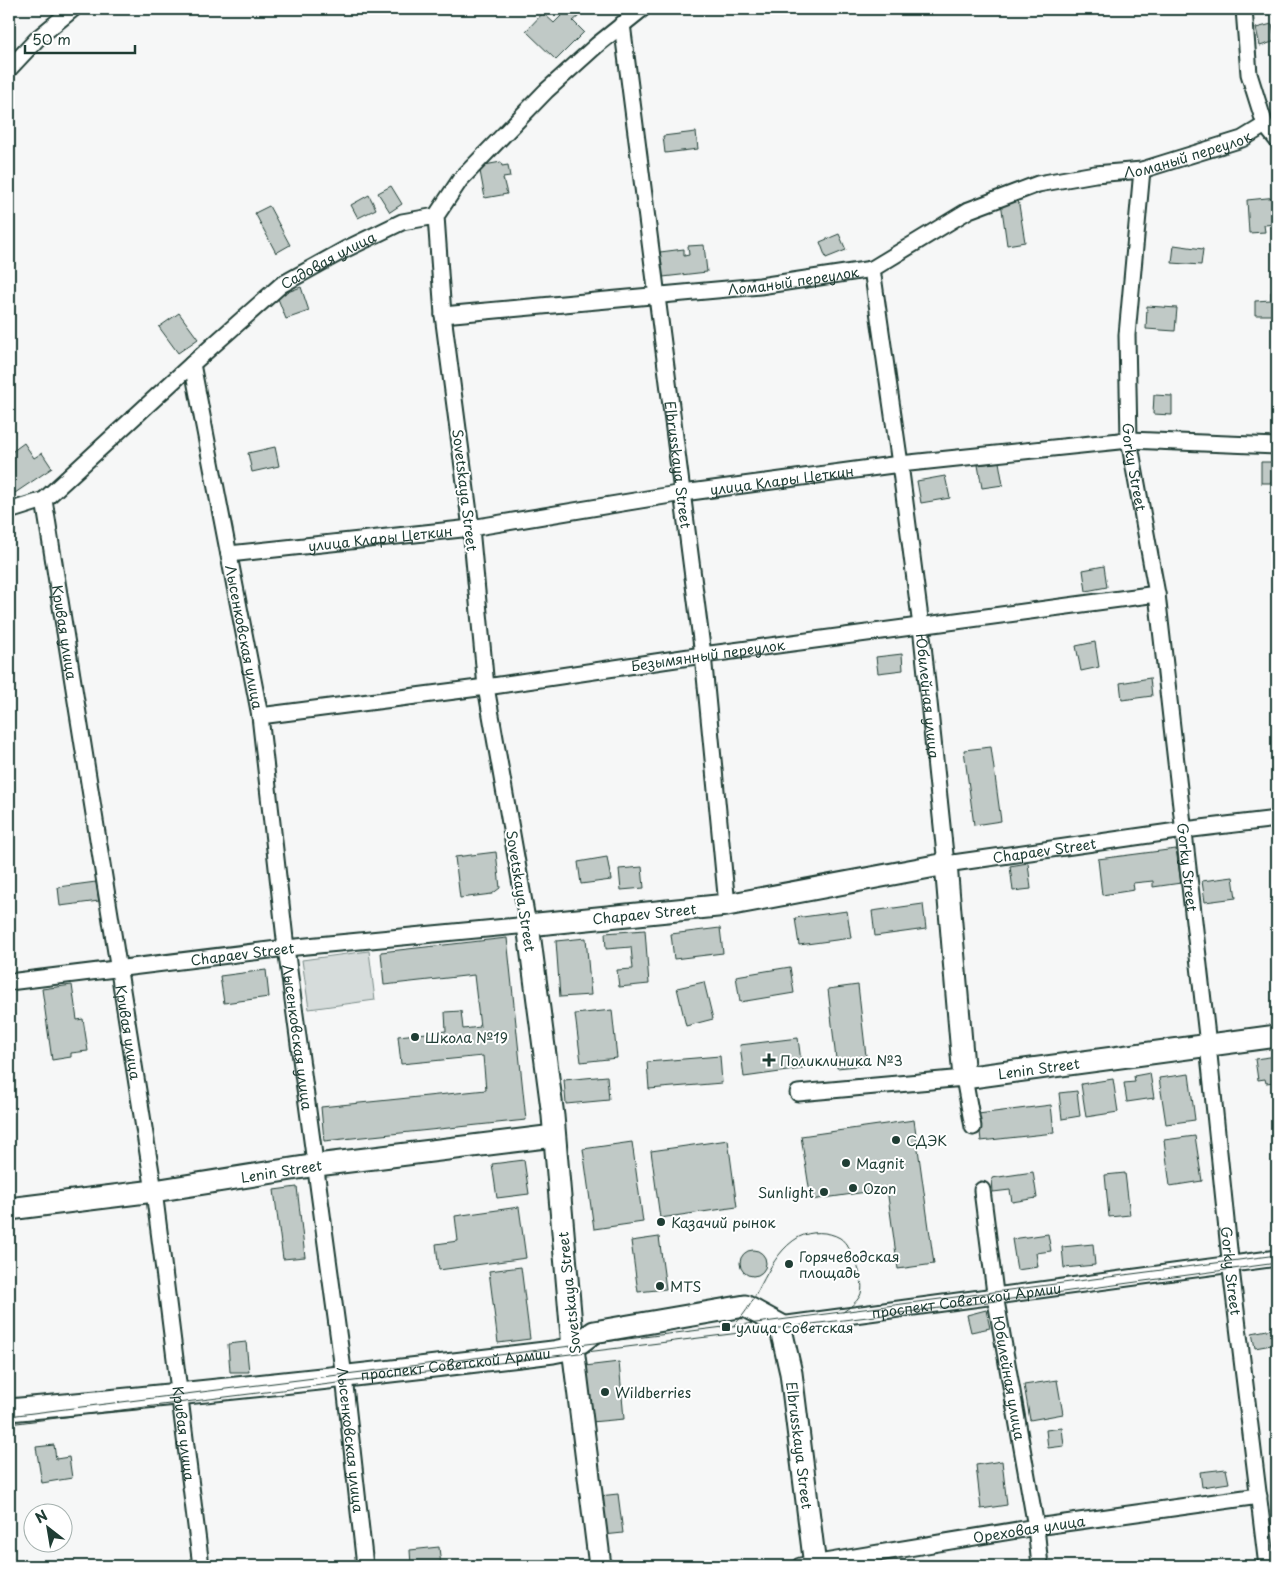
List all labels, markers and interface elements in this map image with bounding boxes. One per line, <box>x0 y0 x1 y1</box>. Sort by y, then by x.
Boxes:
scale bar <box>25 22 135 54</box>
text: 50 m <box>32 27 71 50</box>
street label: Ломаный переулок <box>1123 125 1256 182</box>
street label: Садовая улица <box>276 226 379 294</box>
street label: Ломаный переулок <box>727 261 861 299</box>
street label: Elbrusskaya Street <box>660 399 697 530</box>
street label: Gorky Street <box>1118 423 1152 513</box>
street label: Sovetskaya Street <box>447 428 483 552</box>
street label: улица Клары Цеткин <box>709 460 855 500</box>
street label: улица Клары Цеткин <box>307 520 453 556</box>
street label: Лысенковская улица <box>221 563 269 711</box>
street label: Кривая улица <box>47 583 83 681</box>
street label: Юбилейная улица <box>911 633 945 760</box>
street label: Безымянный переулок <box>629 634 787 676</box>
street label: Gorky Street <box>1172 822 1203 913</box>
street label: Sovetskaya Street <box>501 829 541 954</box>
street label: Chapaev Street <box>991 832 1098 868</box>
street label: Chapaev Street <box>591 898 697 929</box>
street label: Chapaev Street <box>189 937 295 970</box>
street label: Лысенковская улица <box>278 963 318 1112</box>
street label: Кривая улица <box>111 983 147 1081</box>
place label: Школа №19 <box>425 1027 508 1048</box>
marker: Школа №19 <box>409 1031 421 1043</box>
place label: Поликлиника №3 <box>780 1050 903 1071</box>
street label: Lenin Street <box>997 1052 1081 1084</box>
marker: Поликлиника №3 <box>762 1053 776 1067</box>
place label: СДЭК <box>906 1130 947 1151</box>
marker: СДЭК <box>890 1134 902 1146</box>
place label: Magnit <box>856 1153 905 1174</box>
street label: Lenin Street <box>239 1154 323 1188</box>
marker: Magnit <box>840 1157 852 1169</box>
place label: Ozon <box>863 1178 896 1199</box>
place label: Sunlight <box>758 1182 814 1203</box>
marker: Ozon <box>847 1182 859 1194</box>
marker: Sunlight <box>818 1186 830 1198</box>
place label: Казачий рынок <box>671 1212 776 1233</box>
marker: Казачий рынок <box>655 1216 667 1228</box>
street label: Gorky Street <box>1216 1225 1247 1316</box>
street label: Sovetskaya Street <box>552 1231 586 1355</box>
place label: Горячеводская площадь <box>799 1246 899 1283</box>
marker: Горячеводская площадь <box>783 1258 795 1270</box>
place label: MTS <box>670 1276 701 1297</box>
street label: проспект Советской Армии <box>870 1277 1062 1323</box>
marker: MTS <box>654 1280 666 1292</box>
street label: Юбилейная улица <box>988 1314 1031 1442</box>
place label: улица Советская <box>736 1317 854 1338</box>
marker: улица Советская <box>720 1321 732 1333</box>
street label: проспект Советской Армии <box>359 1342 552 1385</box>
street label: Лысенковская улица <box>332 1365 370 1514</box>
street label: Elbrusskaya Street <box>782 1380 818 1511</box>
place label: Wildberries <box>615 1382 691 1403</box>
street label: Кривая улица <box>168 1385 201 1482</box>
marker: Wildberries <box>599 1386 611 1398</box>
north arrow <box>22 1502 72 1552</box>
text: N <box>31 1505 51 1528</box>
street label: Ореховая улица <box>971 1510 1087 1548</box>

